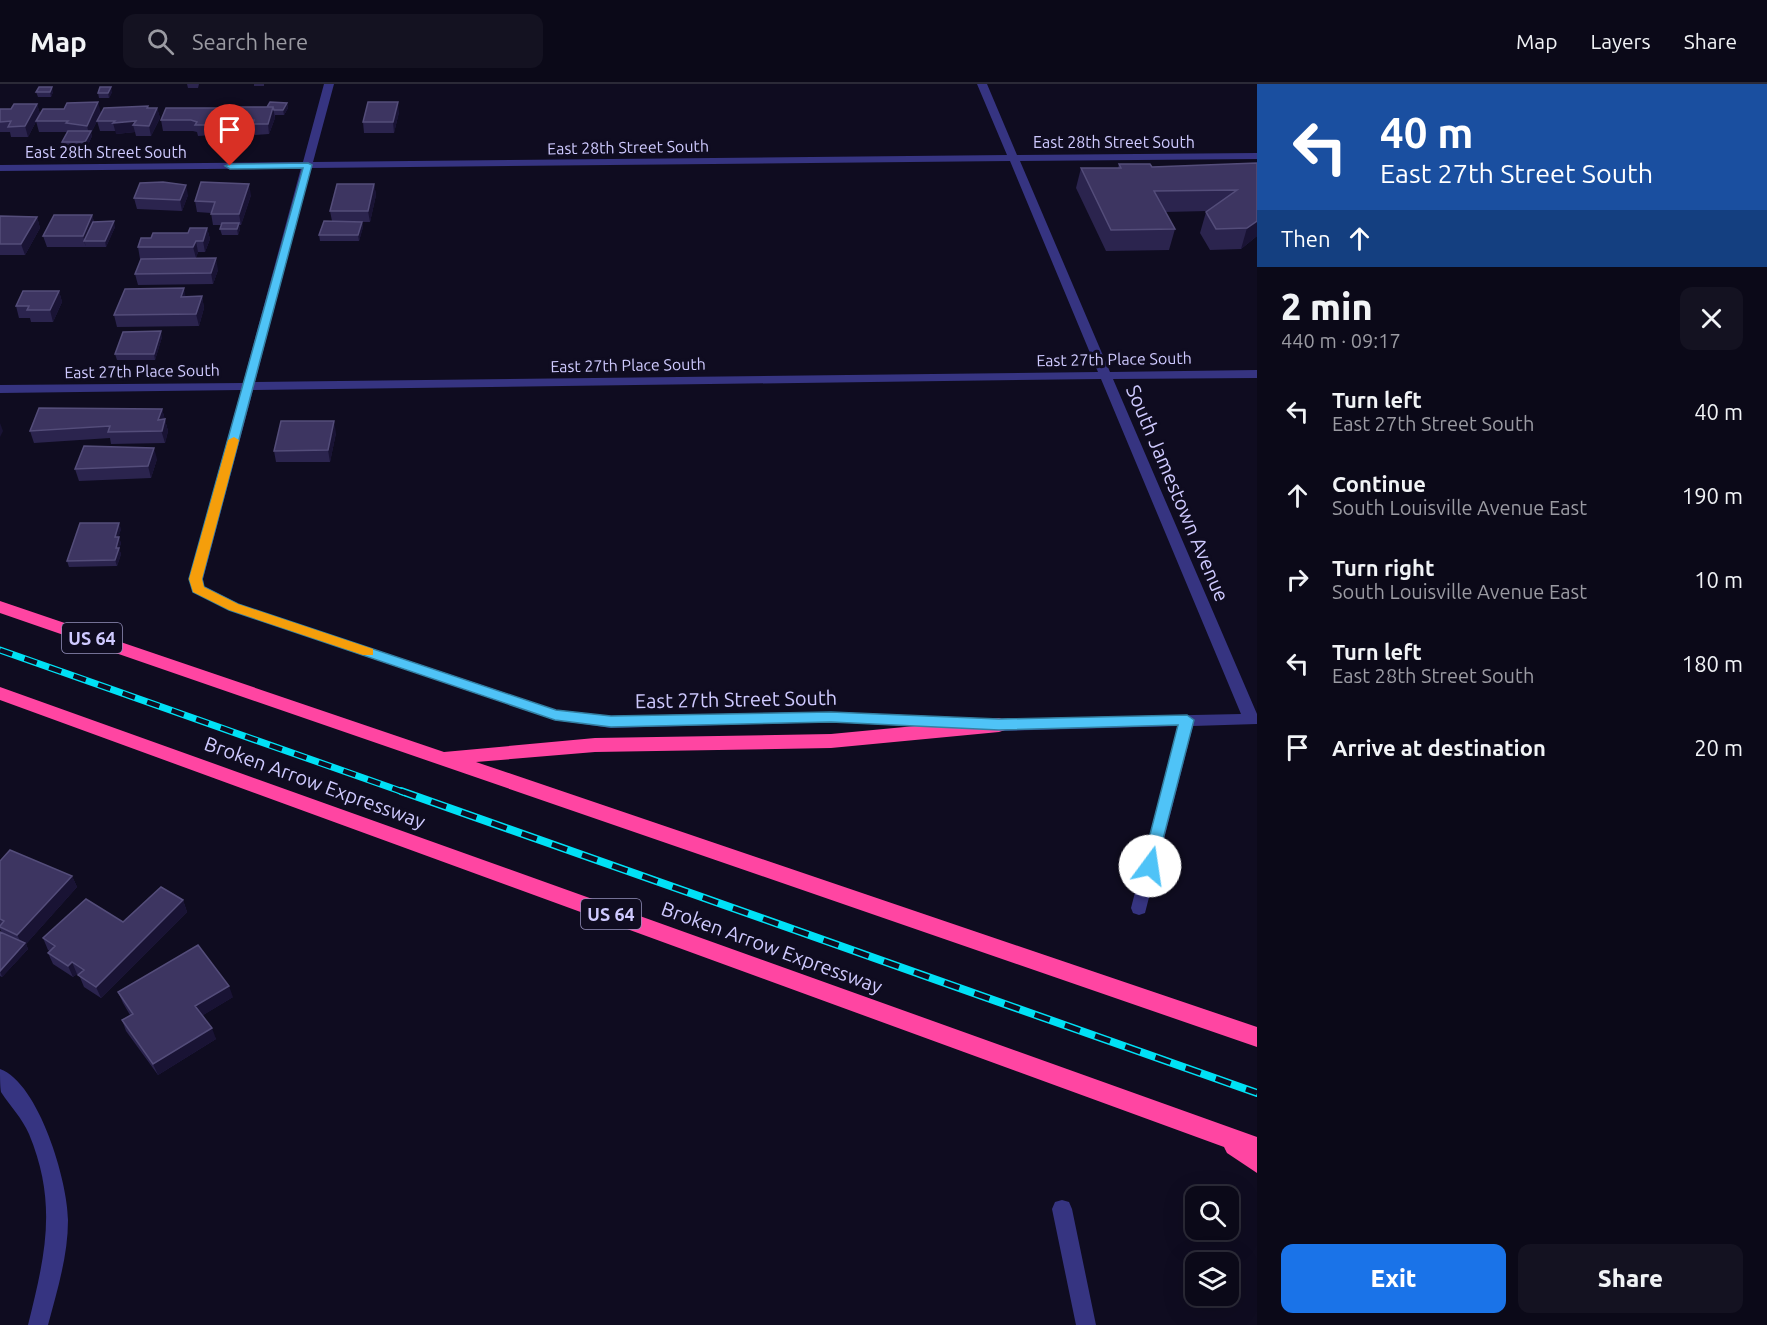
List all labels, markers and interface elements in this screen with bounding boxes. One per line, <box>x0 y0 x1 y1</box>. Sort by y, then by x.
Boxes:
search box <box>123 14 543 68</box>
icon: search <box>144 25 177 58</box>
text: Map <box>30 26 87 57</box>
text: Search here <box>192 29 308 54</box>
text: Map <box>1516 29 1557 53</box>
text: Layers <box>1590 29 1651 53</box>
text: Share <box>1684 29 1737 53</box>
pin <box>204 104 255 166</box>
icon: left <box>1281 108 1359 186</box>
text: 40 m <box>1380 109 1474 156</box>
icon: arrive <box>213 113 246 146</box>
street label: East 28th Street South <box>1033 133 1195 151</box>
street label: East 28th Street South <box>547 137 709 157</box>
street label: East 28th Street South <box>25 143 187 161</box>
text: East 27th Street South <box>1380 158 1653 188</box>
icon: ahead <box>1343 222 1376 255</box>
text: Then <box>1281 226 1331 251</box>
text: 2 min <box>1281 286 1373 327</box>
button: close <box>1680 287 1743 350</box>
text: 440 m · 09:17 <box>1281 329 1401 352</box>
street label: East 27th Place South <box>1036 349 1192 369</box>
street label: East 27th Place South <box>550 355 706 375</box>
street label: East 27th Place South <box>64 361 220 381</box>
street label: South Jamestown Avenue <box>1122 381 1234 605</box>
text: Turn left <box>1332 387 1422 412</box>
icon: left <box>1281 395 1314 428</box>
text: 40 m <box>1694 399 1743 424</box>
text: East 27th Street South <box>1332 412 1534 435</box>
text: Continue <box>1332 471 1426 496</box>
icon: ahead <box>1281 479 1314 512</box>
text: 190 m <box>1682 483 1743 508</box>
text: South Louisville Avenue East <box>1332 496 1587 519</box>
text: Turn right <box>1332 555 1434 580</box>
icon: right <box>1281 563 1314 596</box>
text: 10 m <box>1694 567 1743 592</box>
text: South Louisville Avenue East <box>1332 580 1587 603</box>
road number: US 64 <box>62 623 122 653</box>
text: Turn left <box>1332 639 1422 664</box>
icon: left <box>1281 647 1314 680</box>
text: 180 m <box>1682 651 1743 676</box>
text: East 28th Street South <box>1332 664 1534 687</box>
street label: East 27th Street South <box>635 686 837 712</box>
street label: Broken Arrow Expressway <box>201 731 429 833</box>
icon: arrive <box>1281 731 1314 764</box>
text: Arrive at destination <box>1332 735 1546 760</box>
text: 20 m <box>1694 735 1743 760</box>
position arrow <box>1118 834 1182 898</box>
street label: Broken Arrow Expressway <box>658 896 886 998</box>
road number: US 64 <box>581 899 641 929</box>
map controls <box>1185 1186 1239 1306</box>
button: search <box>1185 1186 1239 1240</box>
button: Exit <box>1281 1244 1506 1313</box>
button: Share <box>1518 1244 1743 1313</box>
button: layers <box>1185 1252 1239 1306</box>

